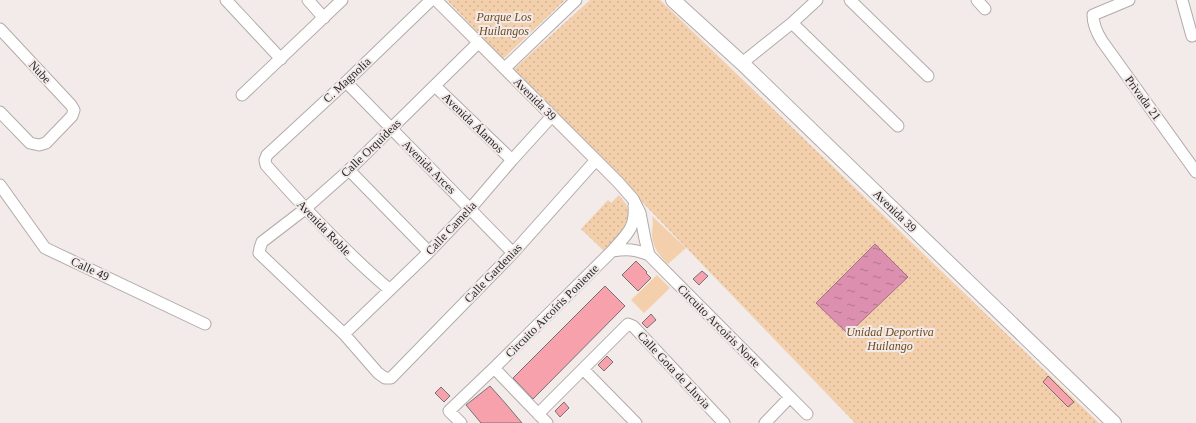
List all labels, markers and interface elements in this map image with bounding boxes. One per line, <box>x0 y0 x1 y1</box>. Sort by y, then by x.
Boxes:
park label: Parque Los Huilangos <box>475 10 532 38</box>
street label: C. Magnolia <box>320 54 374 106</box>
street label: Nube <box>26 58 54 86</box>
street label: Privada 21 <box>1122 73 1164 123</box>
street label: Avenida 39 <box>511 75 559 123</box>
street label: Avenida Álamos <box>439 90 507 156</box>
street label: Calle Orquídeas <box>338 116 404 180</box>
street label: Avenida Arces <box>399 137 459 197</box>
street label: Avenida 39 <box>870 187 920 235</box>
street label: Avenida Roble <box>294 197 354 259</box>
street label: Calle Camelia <box>423 198 480 258</box>
street label: Calle Gardenias <box>461 240 525 306</box>
street label: Calle 49 <box>69 254 111 284</box>
street label: Circuito Arcoíris Poniente <box>503 262 601 360</box>
street label: Circuito Arcoíris Norte <box>675 282 763 370</box>
park label: Unidad Deportiva Huilango <box>846 325 934 353</box>
street label: Calle Gota de Lluvia <box>635 329 714 412</box>

